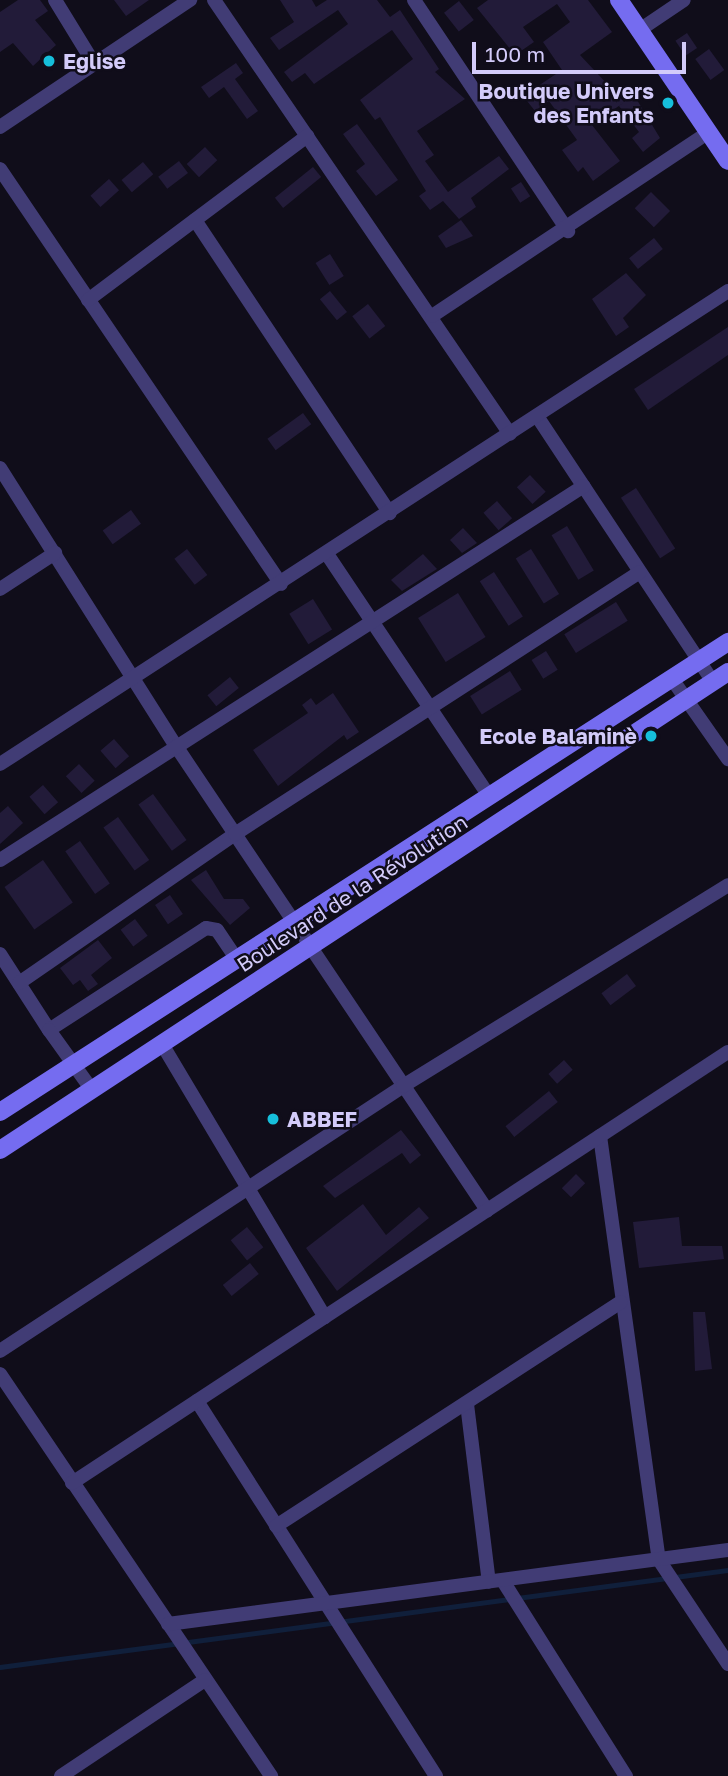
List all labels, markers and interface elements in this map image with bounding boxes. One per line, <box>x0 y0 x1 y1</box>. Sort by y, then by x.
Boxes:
scale bar <box>476 28 690 72</box>
text: 100 m <box>485 41 545 67</box>
place label: Eglise <box>63 48 126 74</box>
marker: Eglise <box>41 53 57 69</box>
place label: Boutique Univers des Enfants <box>479 78 654 128</box>
marker: Boutique Univers des Enfants <box>660 95 676 111</box>
place label: Ecole Balaminè <box>479 723 637 749</box>
marker: Ecole Balaminè <box>643 728 659 744</box>
street label: Boulevard de la Révolution <box>232 809 472 977</box>
place label: ABBEF <box>287 1106 357 1132</box>
marker: ABBEF <box>265 1111 281 1127</box>

